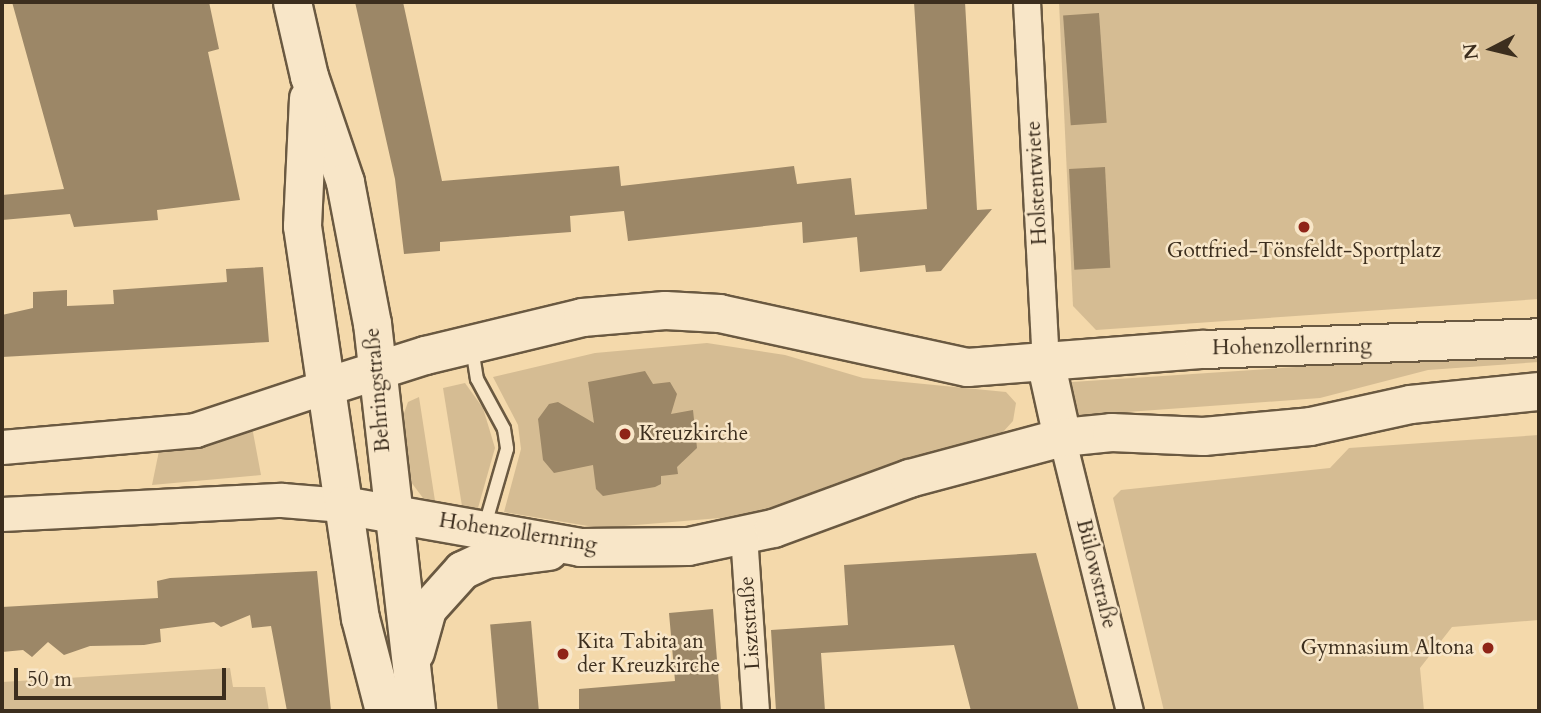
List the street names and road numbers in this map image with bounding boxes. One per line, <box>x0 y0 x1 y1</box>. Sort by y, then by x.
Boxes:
street label: Holstentwiete <box>1021 120 1053 246</box>
street label: Behringstraße <box>360 327 396 453</box>
street label: Hohenzollernring <box>1212 333 1372 361</box>
street label: Hohenzollernring <box>437 508 599 558</box>
street label: Bülowstraße <box>1070 517 1122 631</box>
street label: Lisztstraße <box>734 575 766 671</box>

